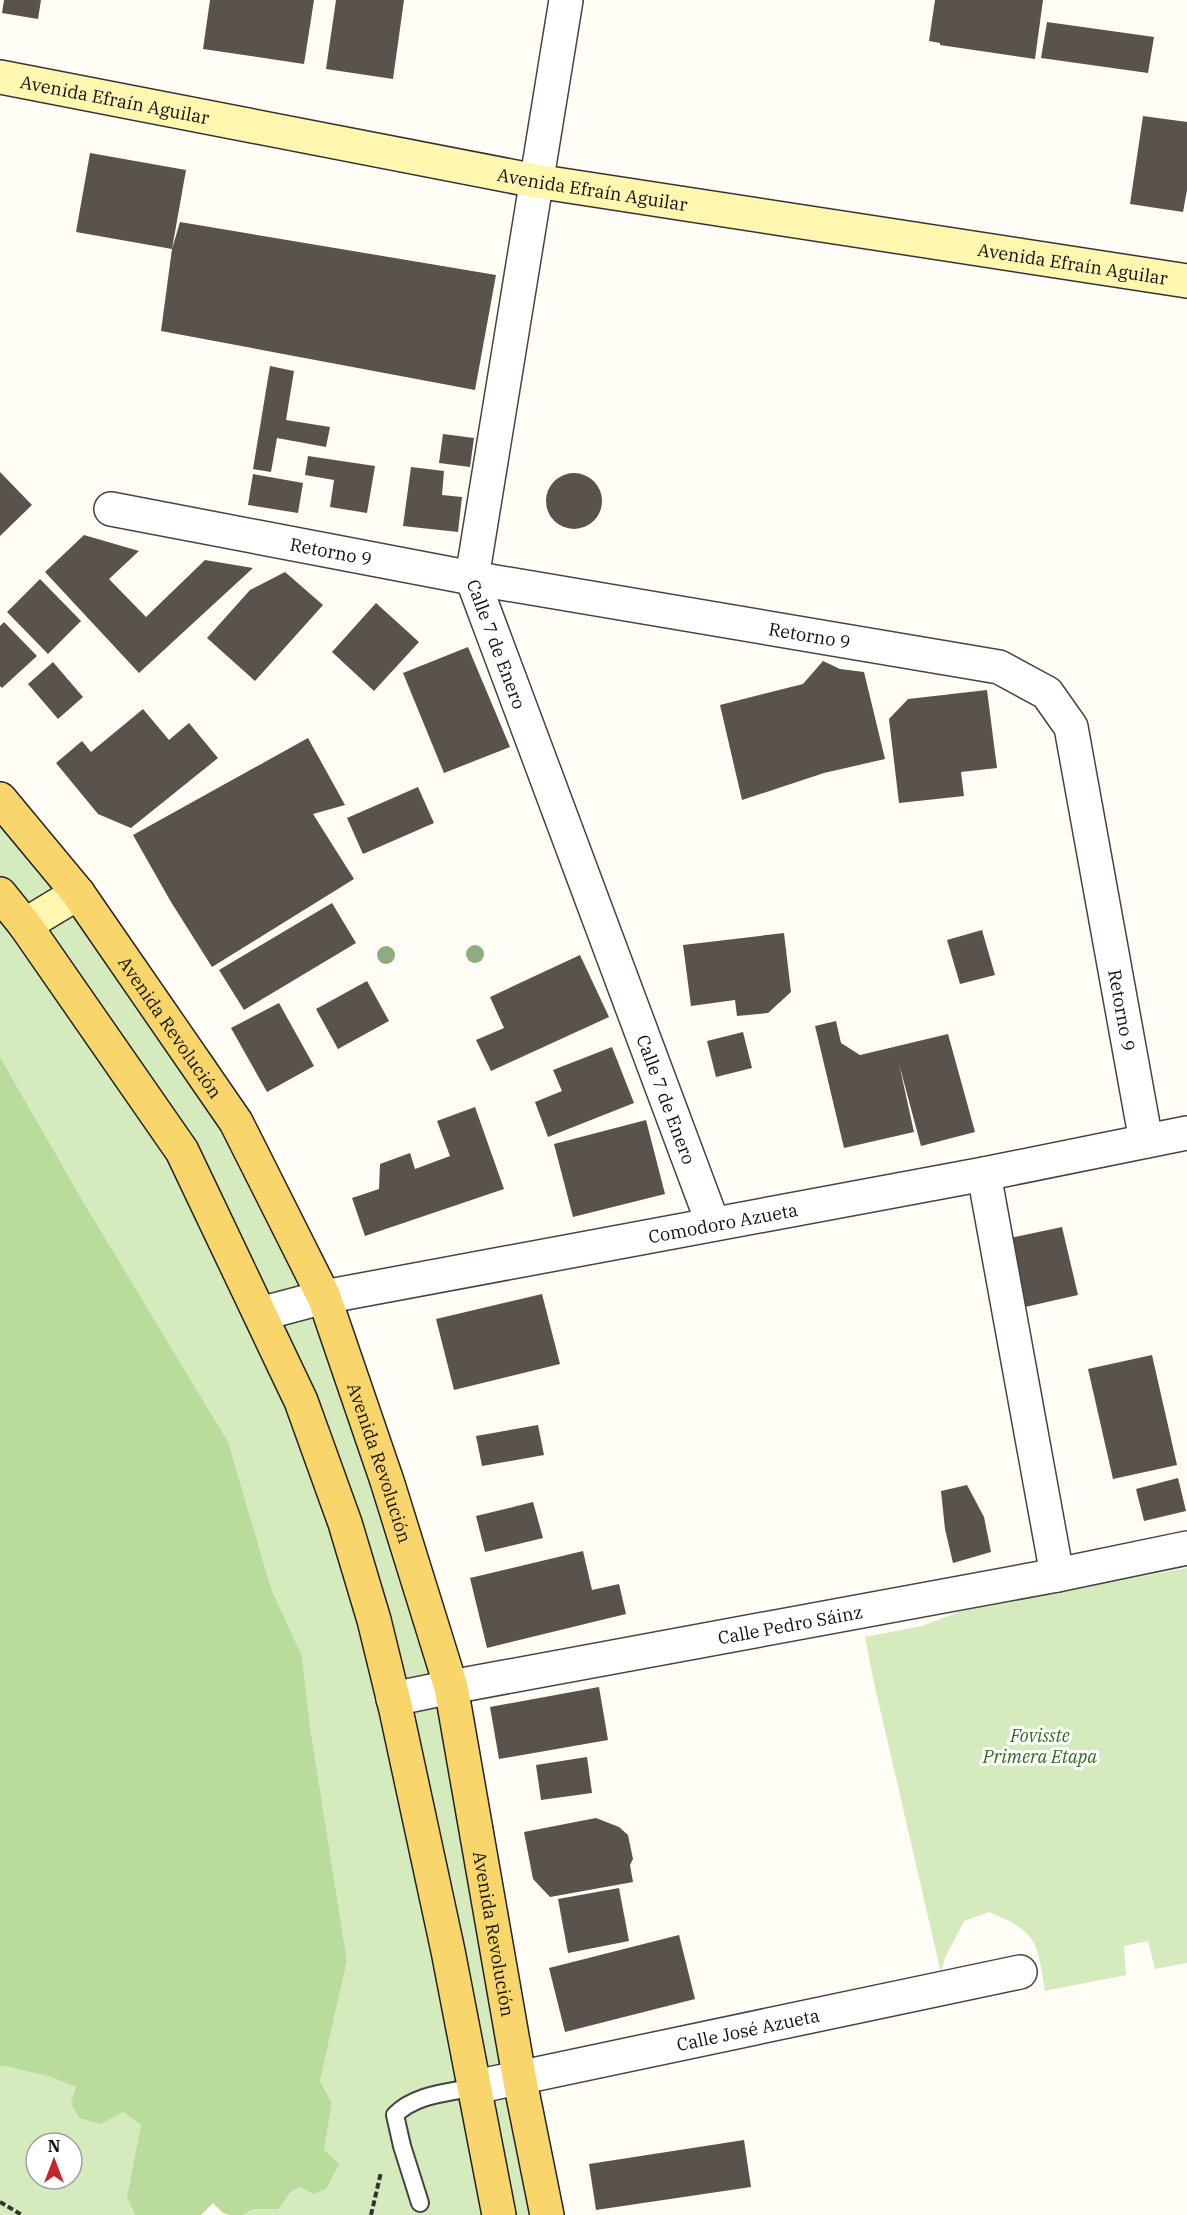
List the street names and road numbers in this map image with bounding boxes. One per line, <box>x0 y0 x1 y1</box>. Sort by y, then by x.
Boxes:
street label: Avenida Efraín Aguilar <box>18 70 211 129</box>
street label: Avenida Efraín Aguilar <box>495 162 689 216</box>
street label: Avenida Efraín Aguilar <box>976 237 1169 289</box>
street label: Retorno 9 <box>288 532 374 570</box>
street label: Calle 7 de Enero <box>462 576 531 712</box>
street label: Retorno 9 <box>767 617 852 653</box>
street label: Avenida Revolución <box>113 952 227 1102</box>
street label: Retorno 9 <box>1104 967 1141 1053</box>
street label: Calle 7 de Enero <box>632 1031 701 1167</box>
street label: Comodoro Azueta <box>646 1197 800 1248</box>
street label: Avenida Revolución <box>343 1379 417 1546</box>
street label: Calle Pedro Sáinz <box>716 1600 864 1649</box>
street label: Avenida Revolución <box>468 1849 520 2018</box>
street label: Calle José Azueta <box>674 2003 822 2056</box>

